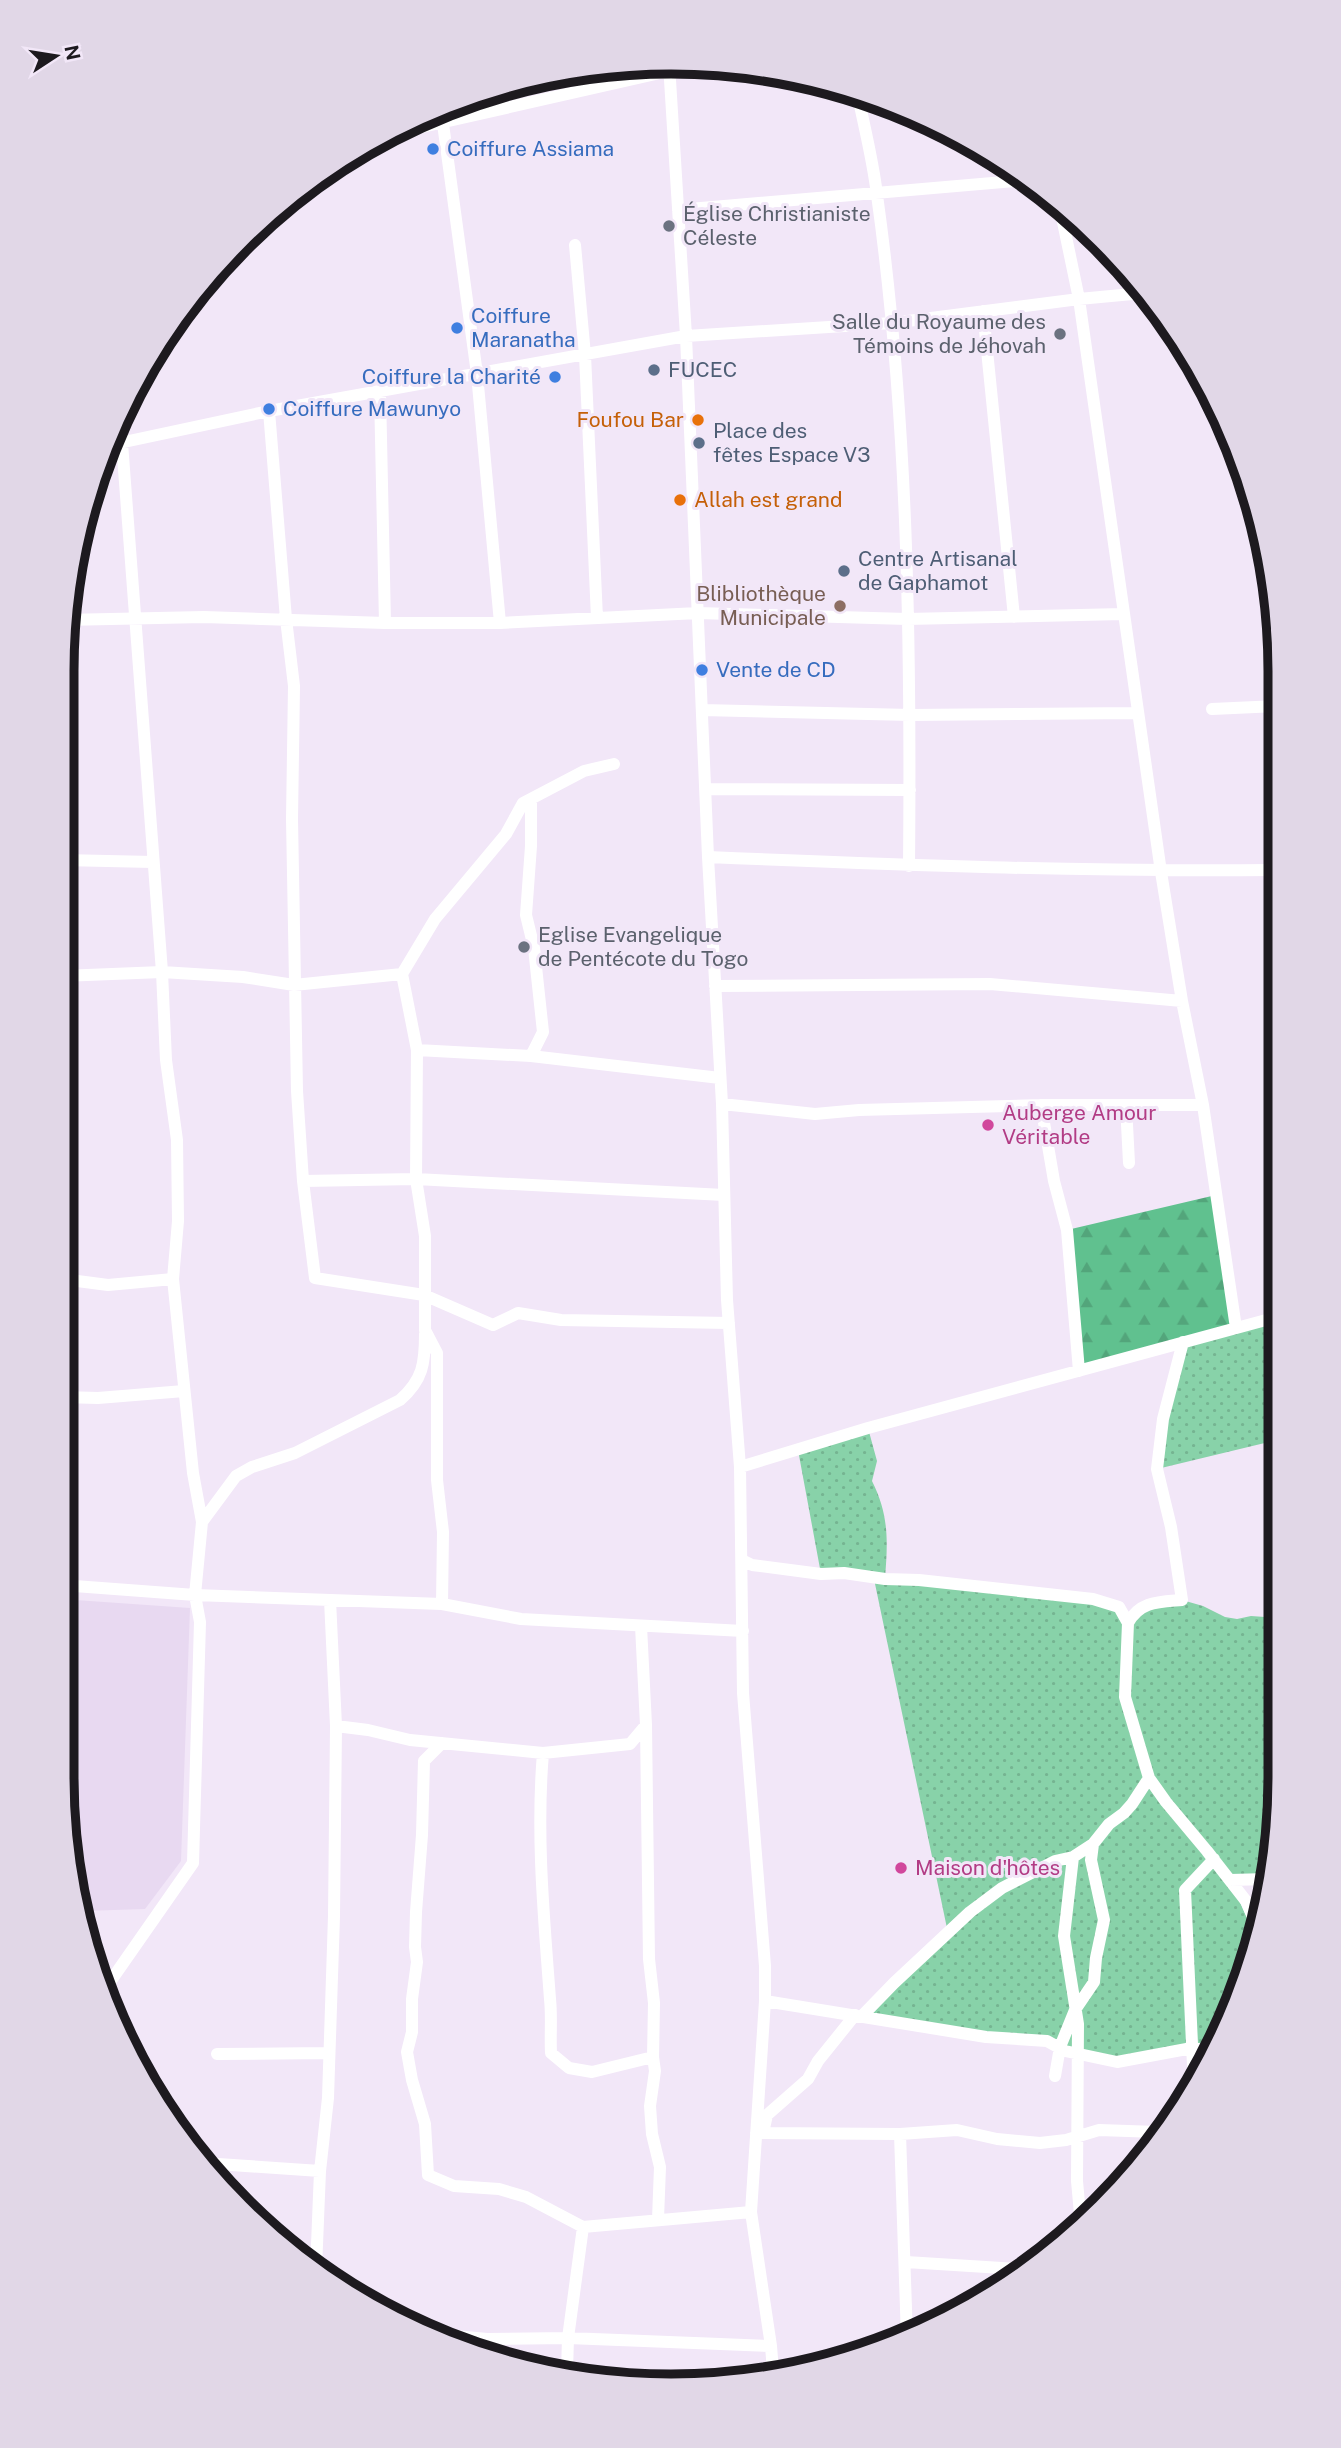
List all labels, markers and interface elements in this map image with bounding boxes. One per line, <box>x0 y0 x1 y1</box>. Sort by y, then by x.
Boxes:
north arrow <box>21 21 91 91</box>
text: N <box>60 43 85 62</box>
place label: Coiffure Assiama <box>447 136 614 161</box>
marker: Coiffure Assiama <box>425 141 441 157</box>
place label: Église Christianiste Céleste <box>683 201 871 250</box>
marker: Église Christianiste Céleste <box>661 218 677 234</box>
place label: Coiffure Maranatha <box>471 303 576 352</box>
place label: Salle du Royaume des Témoins de Jéhovah <box>832 309 1046 358</box>
marker: Coiffure Maranatha <box>449 320 465 336</box>
marker: Salle du Royaume des Témoins de Jéhovah <box>1052 326 1068 342</box>
place label: FUCEC <box>668 357 737 382</box>
marker: FUCEC <box>646 362 662 378</box>
place label: Coiffure la Charité <box>362 364 541 389</box>
marker: Coiffure la Charité <box>547 369 563 385</box>
place label: Coiffure Mawunyo <box>283 396 461 421</box>
marker: Coiffure Mawunyo <box>261 401 277 417</box>
place label: Foufou Bar <box>577 407 684 432</box>
marker: Foufou Bar <box>690 412 706 428</box>
place label: Place des fêtes Espace V3 <box>713 418 870 467</box>
marker: Place des fêtes Espace V3 <box>691 435 707 451</box>
place label: Allah est grand <box>694 487 842 512</box>
marker: Allah est grand <box>672 492 688 508</box>
place label: Centre Artisanal de Gaphamot <box>858 546 1018 595</box>
marker: Centre Artisanal de Gaphamot <box>836 563 852 579</box>
place label: Blibliothèque Municipale <box>696 581 826 630</box>
marker: Blibliothèque Municipale <box>832 598 848 614</box>
place label: Vente de CD <box>716 657 836 682</box>
marker: Vente de CD <box>694 662 710 678</box>
place label: Eglise Evangelique de Pentécote du Togo <box>538 922 748 971</box>
marker: Eglise Evangelique de Pentécote du Togo <box>516 939 532 955</box>
place label: Auberge Amour Véritable <box>1002 1100 1156 1149</box>
marker: Auberge Amour Véritable <box>980 1117 996 1133</box>
place label: Maison d'hôtes <box>915 1855 1060 1880</box>
marker: Maison d'hôtes <box>893 1860 909 1876</box>

